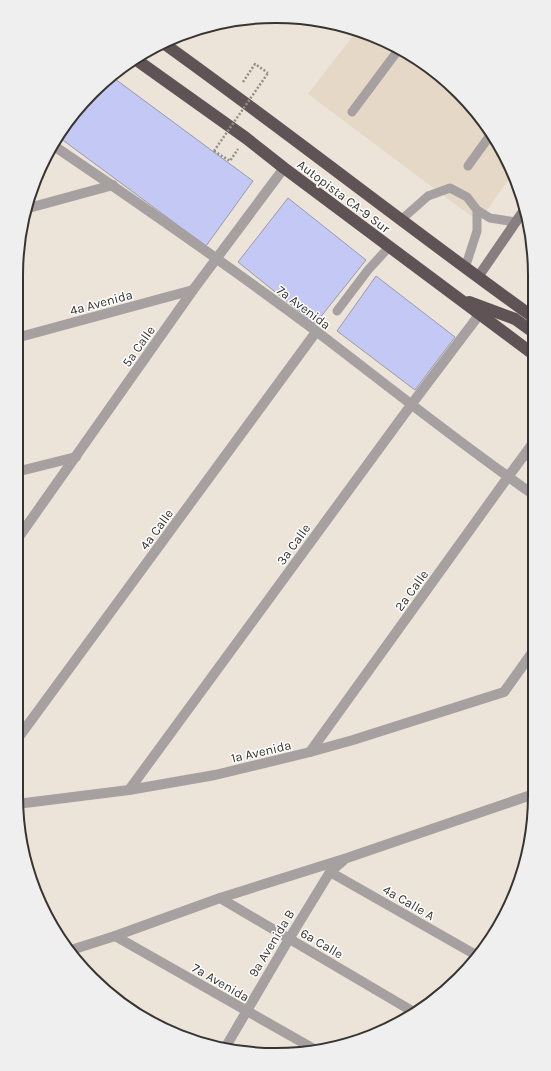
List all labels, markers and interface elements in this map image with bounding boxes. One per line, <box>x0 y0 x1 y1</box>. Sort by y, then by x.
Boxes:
street label: Autopista CA-9 Sur <box>295 157 393 236</box>
street label: 7a Avenida <box>274 282 334 332</box>
street label: 4a Avenida <box>68 287 134 318</box>
street label: 5a Calle <box>119 323 158 370</box>
street label: 4a Calle <box>137 506 176 553</box>
street label: 3a Calle <box>274 521 313 568</box>
street label: 2a Calle <box>392 567 431 614</box>
street label: 1a Avenida <box>229 737 293 766</box>
street label: 4a Calle A <box>380 882 438 923</box>
street label: 9a Avenida B <box>245 907 297 980</box>
street label: 6a Calle <box>298 925 346 962</box>
street label: 7a Avenida <box>190 960 252 1005</box>

